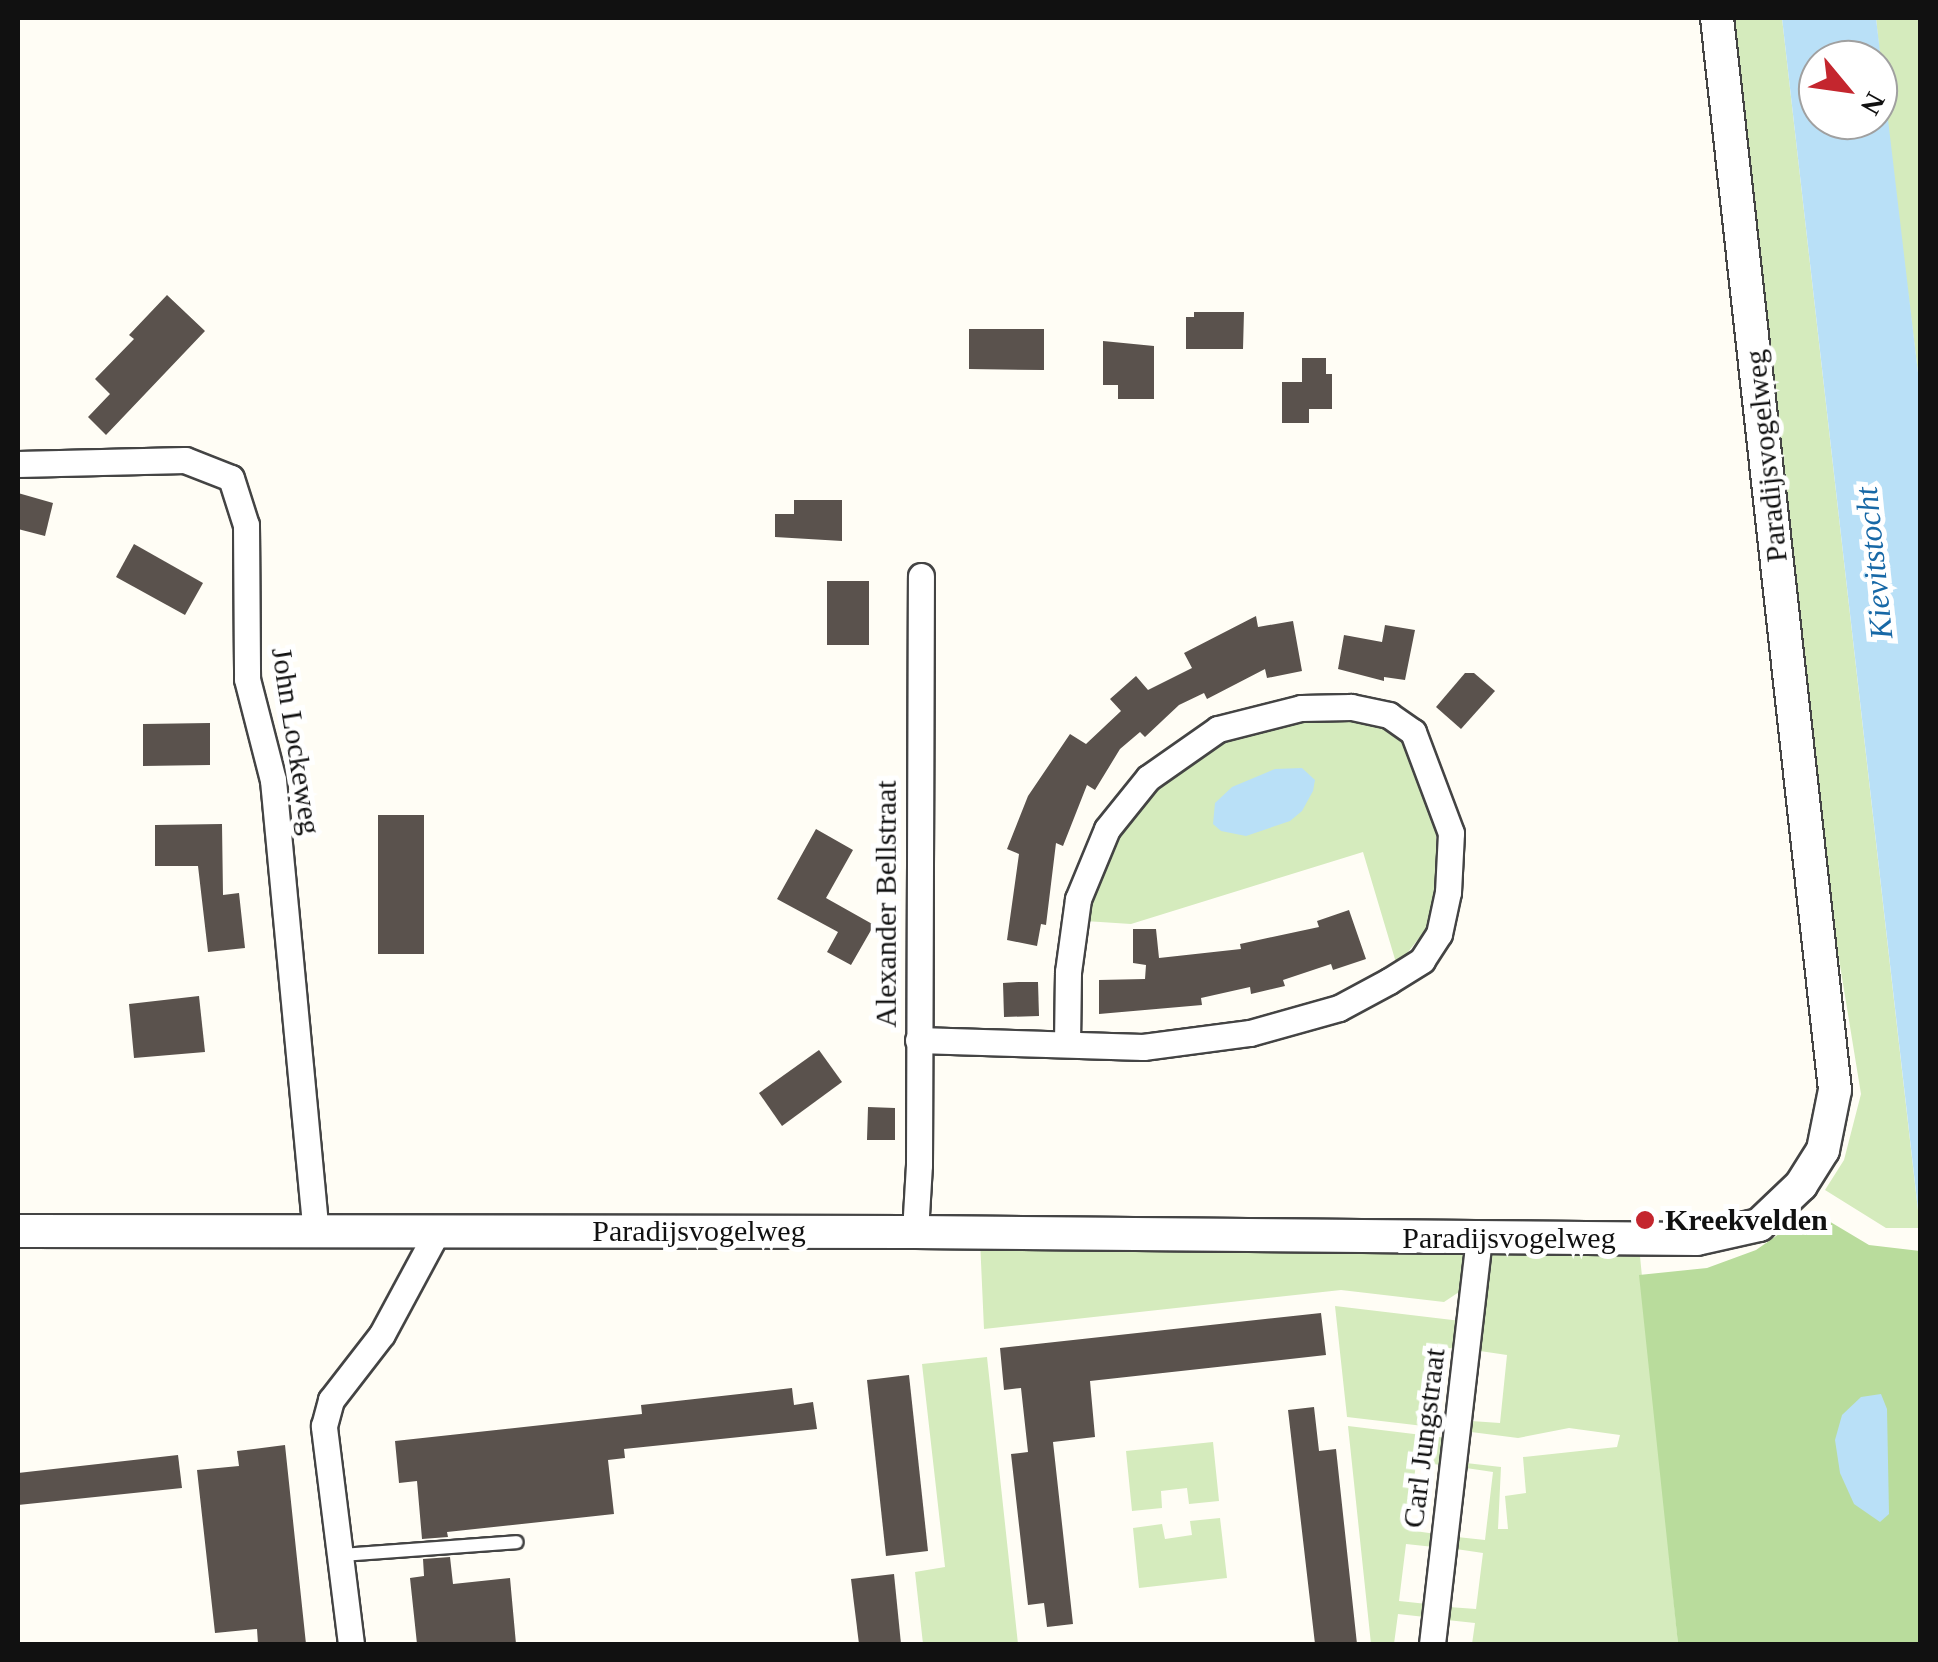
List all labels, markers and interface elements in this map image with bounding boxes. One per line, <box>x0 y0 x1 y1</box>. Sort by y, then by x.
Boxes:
north arrow <box>1798 40 1898 140</box>
text: N <box>1854 87 1891 120</box>
street label: Paradijsvogelweg <box>1737 348 1795 564</box>
water label: Kievitstocht <box>1847 485 1901 641</box>
street label: John Lockeweg <box>263 645 329 837</box>
street label: Alexander Bellstraat <box>868 780 904 1028</box>
place label: Kreekvelden <box>1665 1202 1828 1238</box>
marker: Kreekvelden <box>1634 1209 1656 1231</box>
street label: Paradijsvogelweg <box>592 1213 806 1249</box>
street label: Paradijsvogelweg <box>1402 1220 1616 1256</box>
street label: Carl Jungstraat <box>1395 1346 1453 1530</box>

